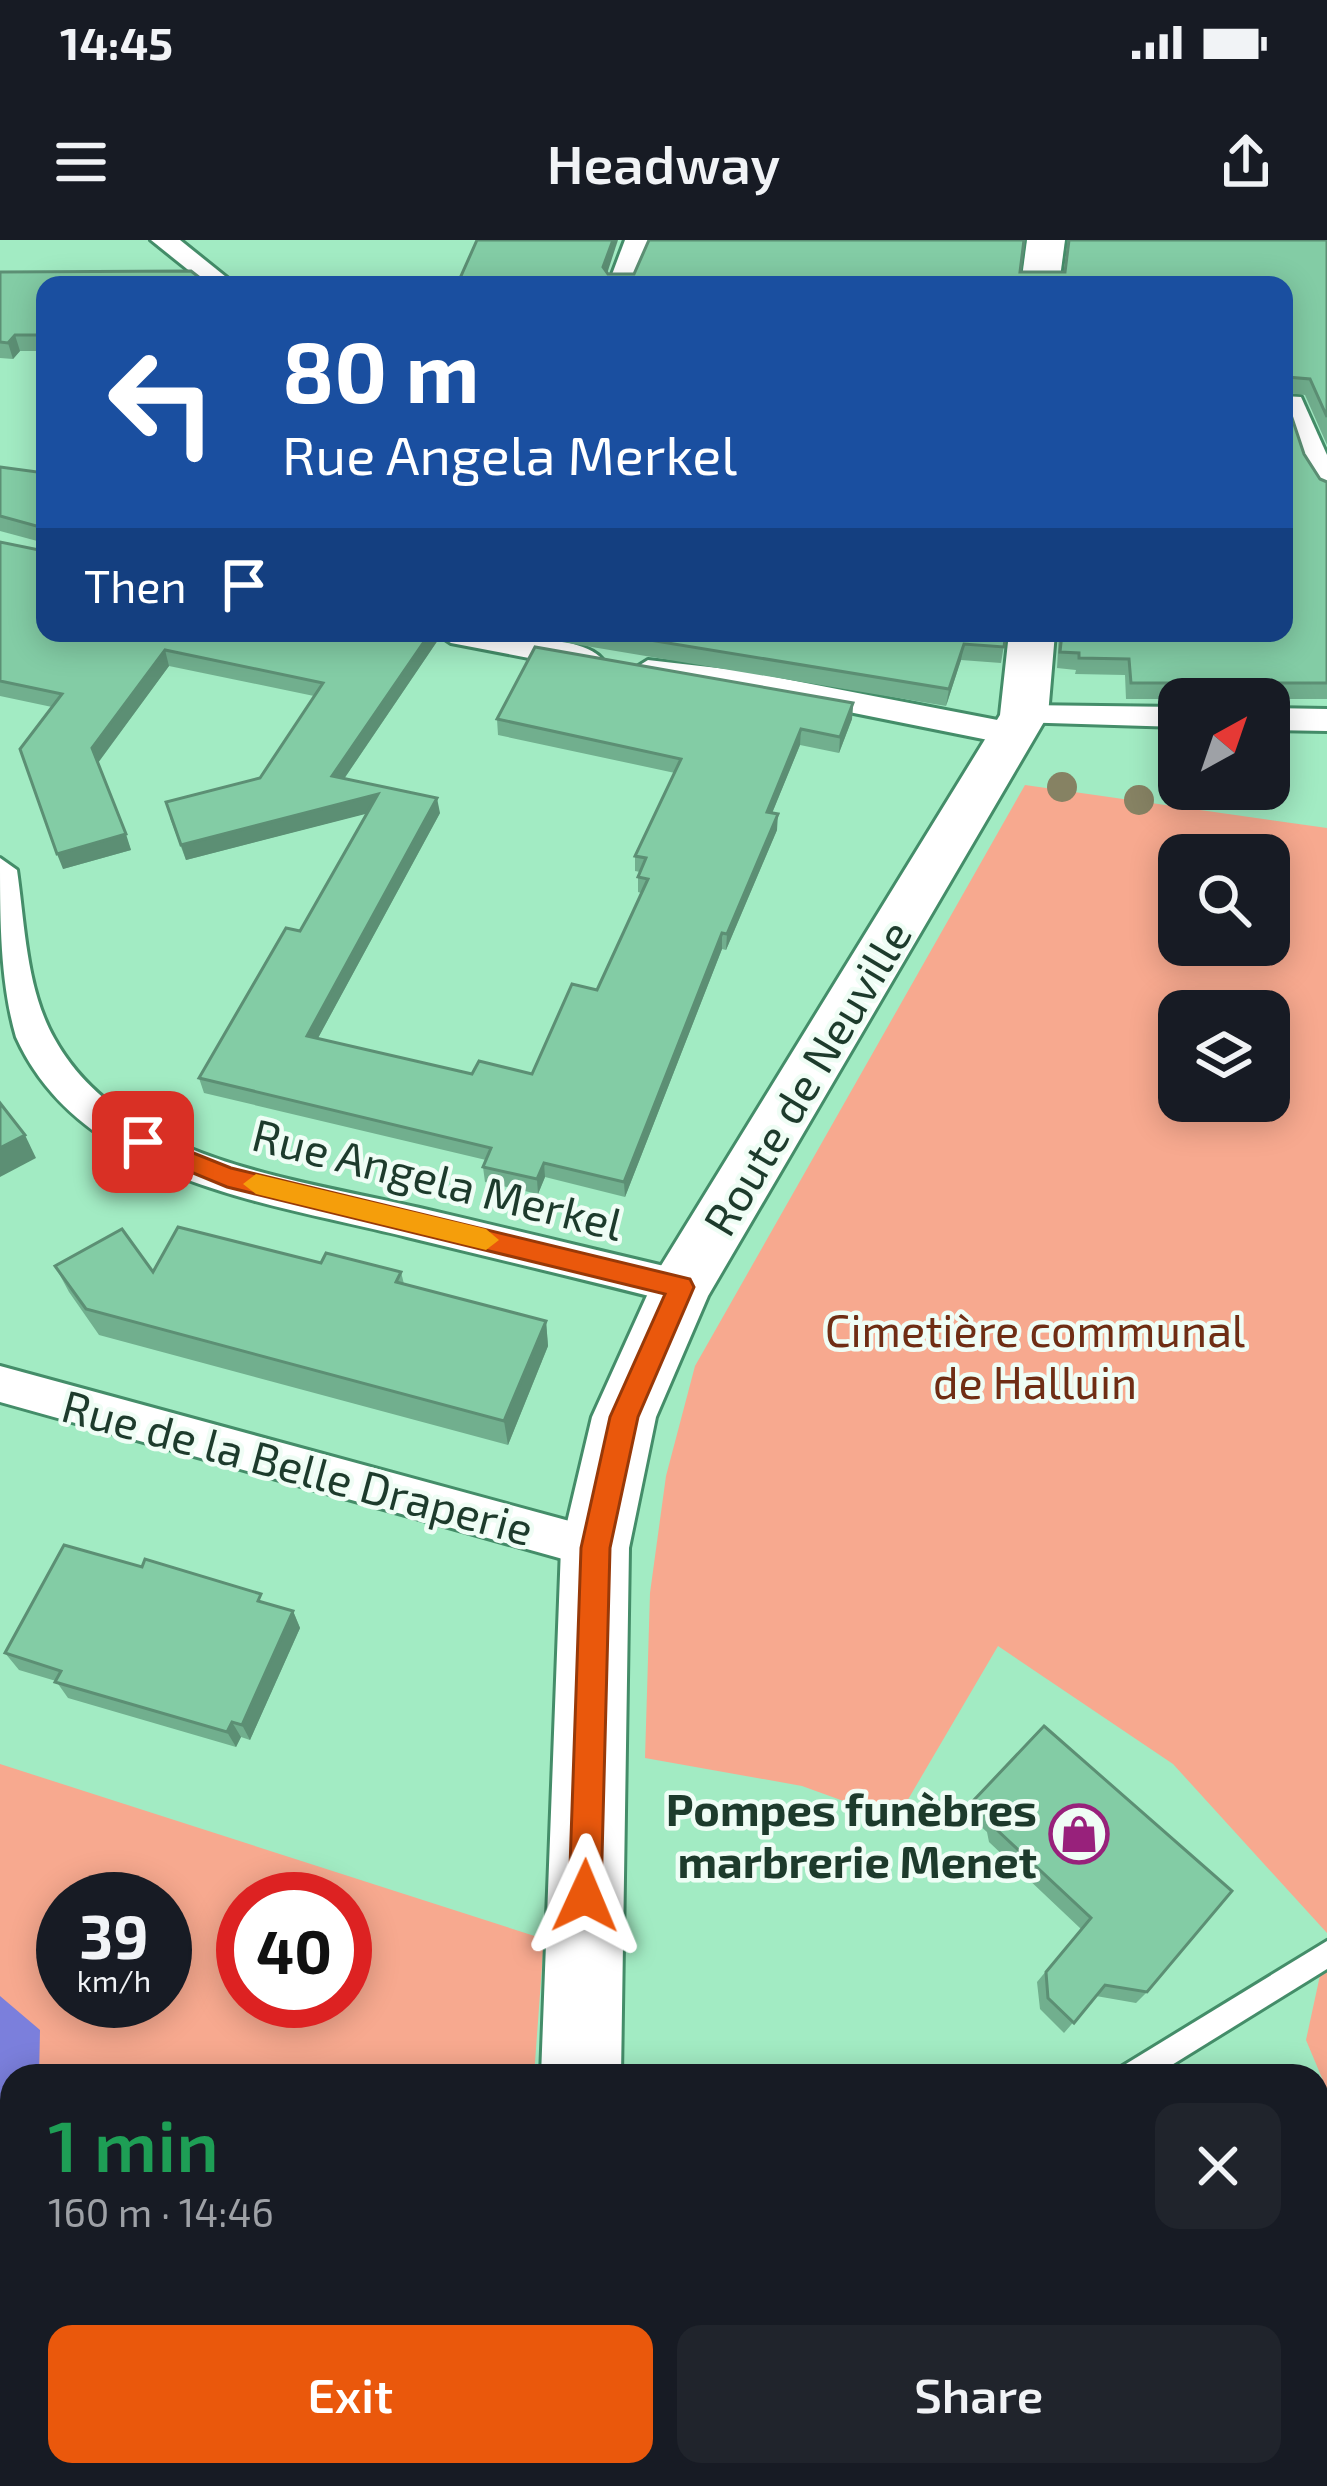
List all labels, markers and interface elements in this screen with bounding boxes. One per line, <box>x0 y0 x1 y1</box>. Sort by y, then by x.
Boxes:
text: 14:45 <box>60 15 173 69</box>
icon: menu <box>48 129 114 195</box>
icon: share <box>1213 129 1279 195</box>
text: Headway <box>547 130 780 195</box>
text: 80 m <box>282 319 479 420</box>
icon: left <box>84 324 240 480</box>
text: Rue Angela Merkel <box>282 421 737 486</box>
icon: arrive <box>211 552 277 618</box>
text: Then <box>84 558 187 612</box>
north arrow <box>1158 678 1290 810</box>
map controls <box>1158 678 1290 1122</box>
button: search <box>1158 834 1290 966</box>
street label: Route de Neuville <box>691 910 921 1244</box>
button: layers <box>1158 990 1290 1122</box>
pin <box>92 1091 194 1193</box>
street label: Rue Angela Merkel <box>247 1106 629 1250</box>
icon: arrive <box>110 1109 176 1175</box>
park label: Cimetière communal de Halluin <box>825 1302 1245 1408</box>
street label: Rue de la Belle Draperie <box>57 1377 539 1555</box>
place label: Pompes funèbres marbrerie Menet <box>666 1781 1037 1887</box>
shop icon: Pompes funèbres marbrerie Menet <box>1048 1803 1110 1865</box>
position arrow <box>522 1833 648 1959</box>
speed limit sign: 40 <box>216 1872 372 2028</box>
text: 39 <box>79 1899 149 1971</box>
text: km/h <box>77 1962 151 1998</box>
text: 1 min <box>48 2100 219 2186</box>
button: close <box>1155 2103 1281 2229</box>
text: 160 m · 14:46 <box>48 2188 274 2235</box>
button: Exit <box>48 2325 653 2463</box>
button: Share <box>677 2325 1281 2463</box>

